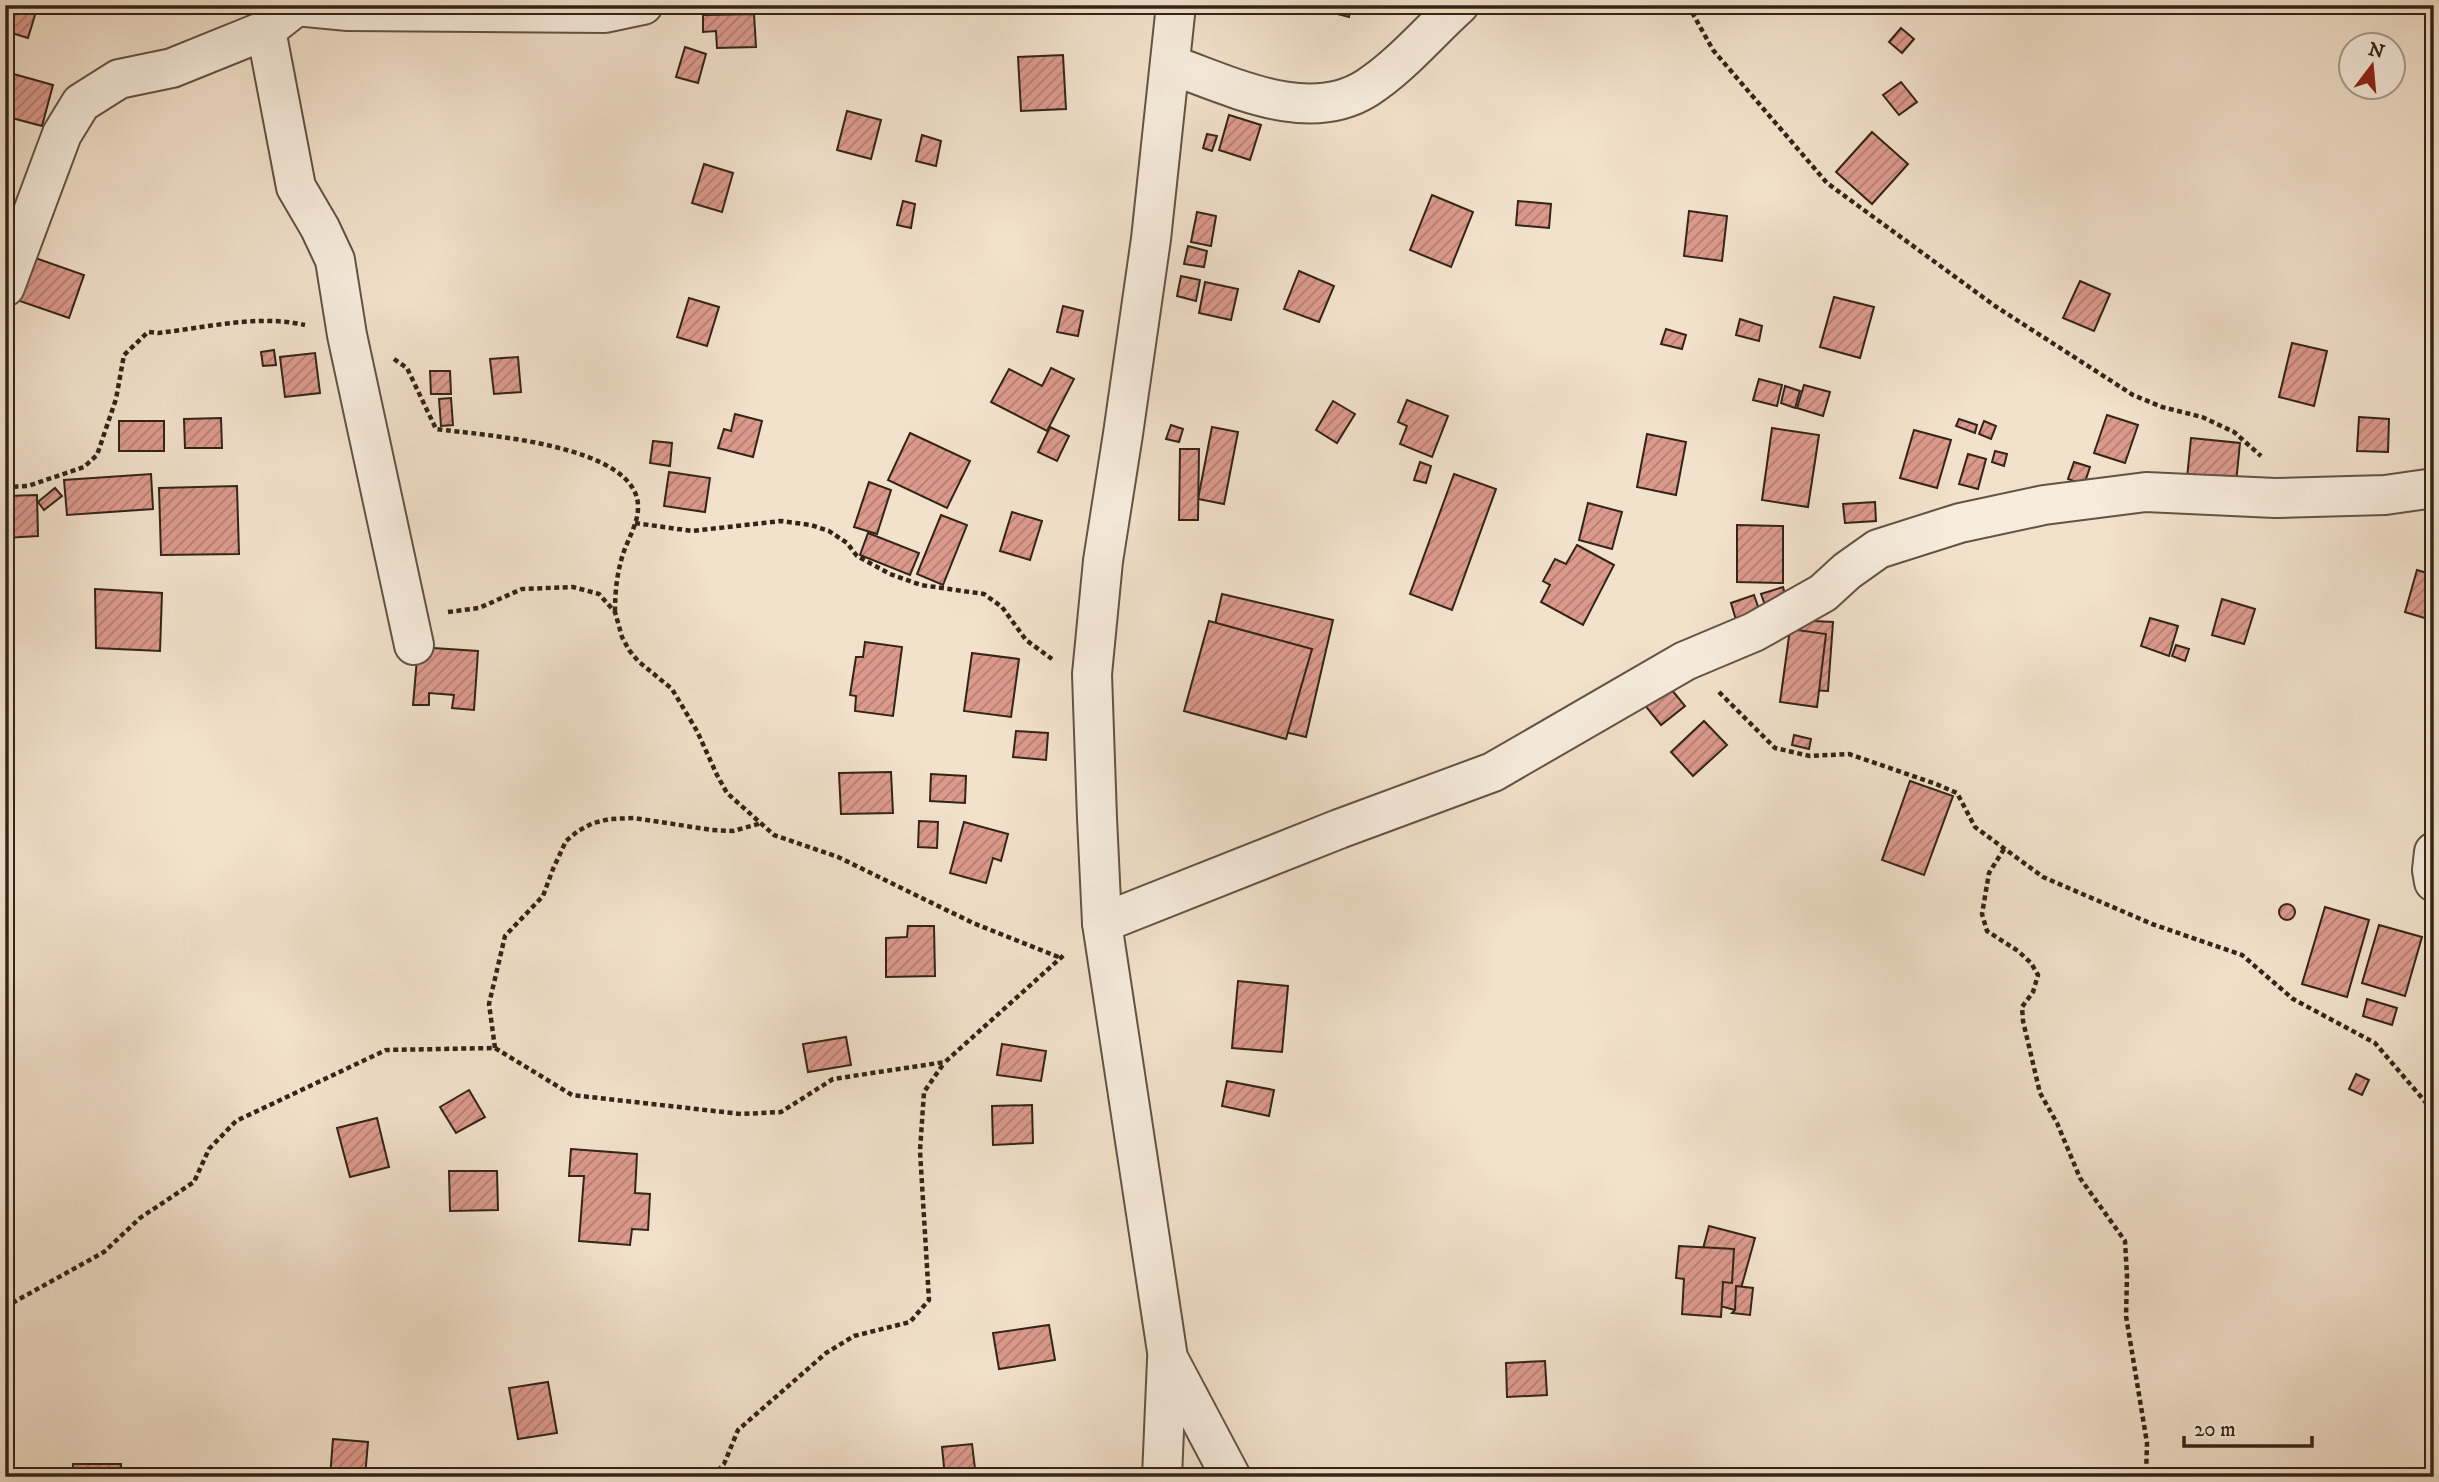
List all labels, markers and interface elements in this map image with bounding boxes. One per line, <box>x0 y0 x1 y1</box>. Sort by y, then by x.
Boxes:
north arrow <box>2338 32 2408 102</box>
text: N <box>2366 38 2387 64</box>
scale bar <box>2184 1405 2311 1449</box>
text: 20 m <box>2194 1417 2236 1443</box>

